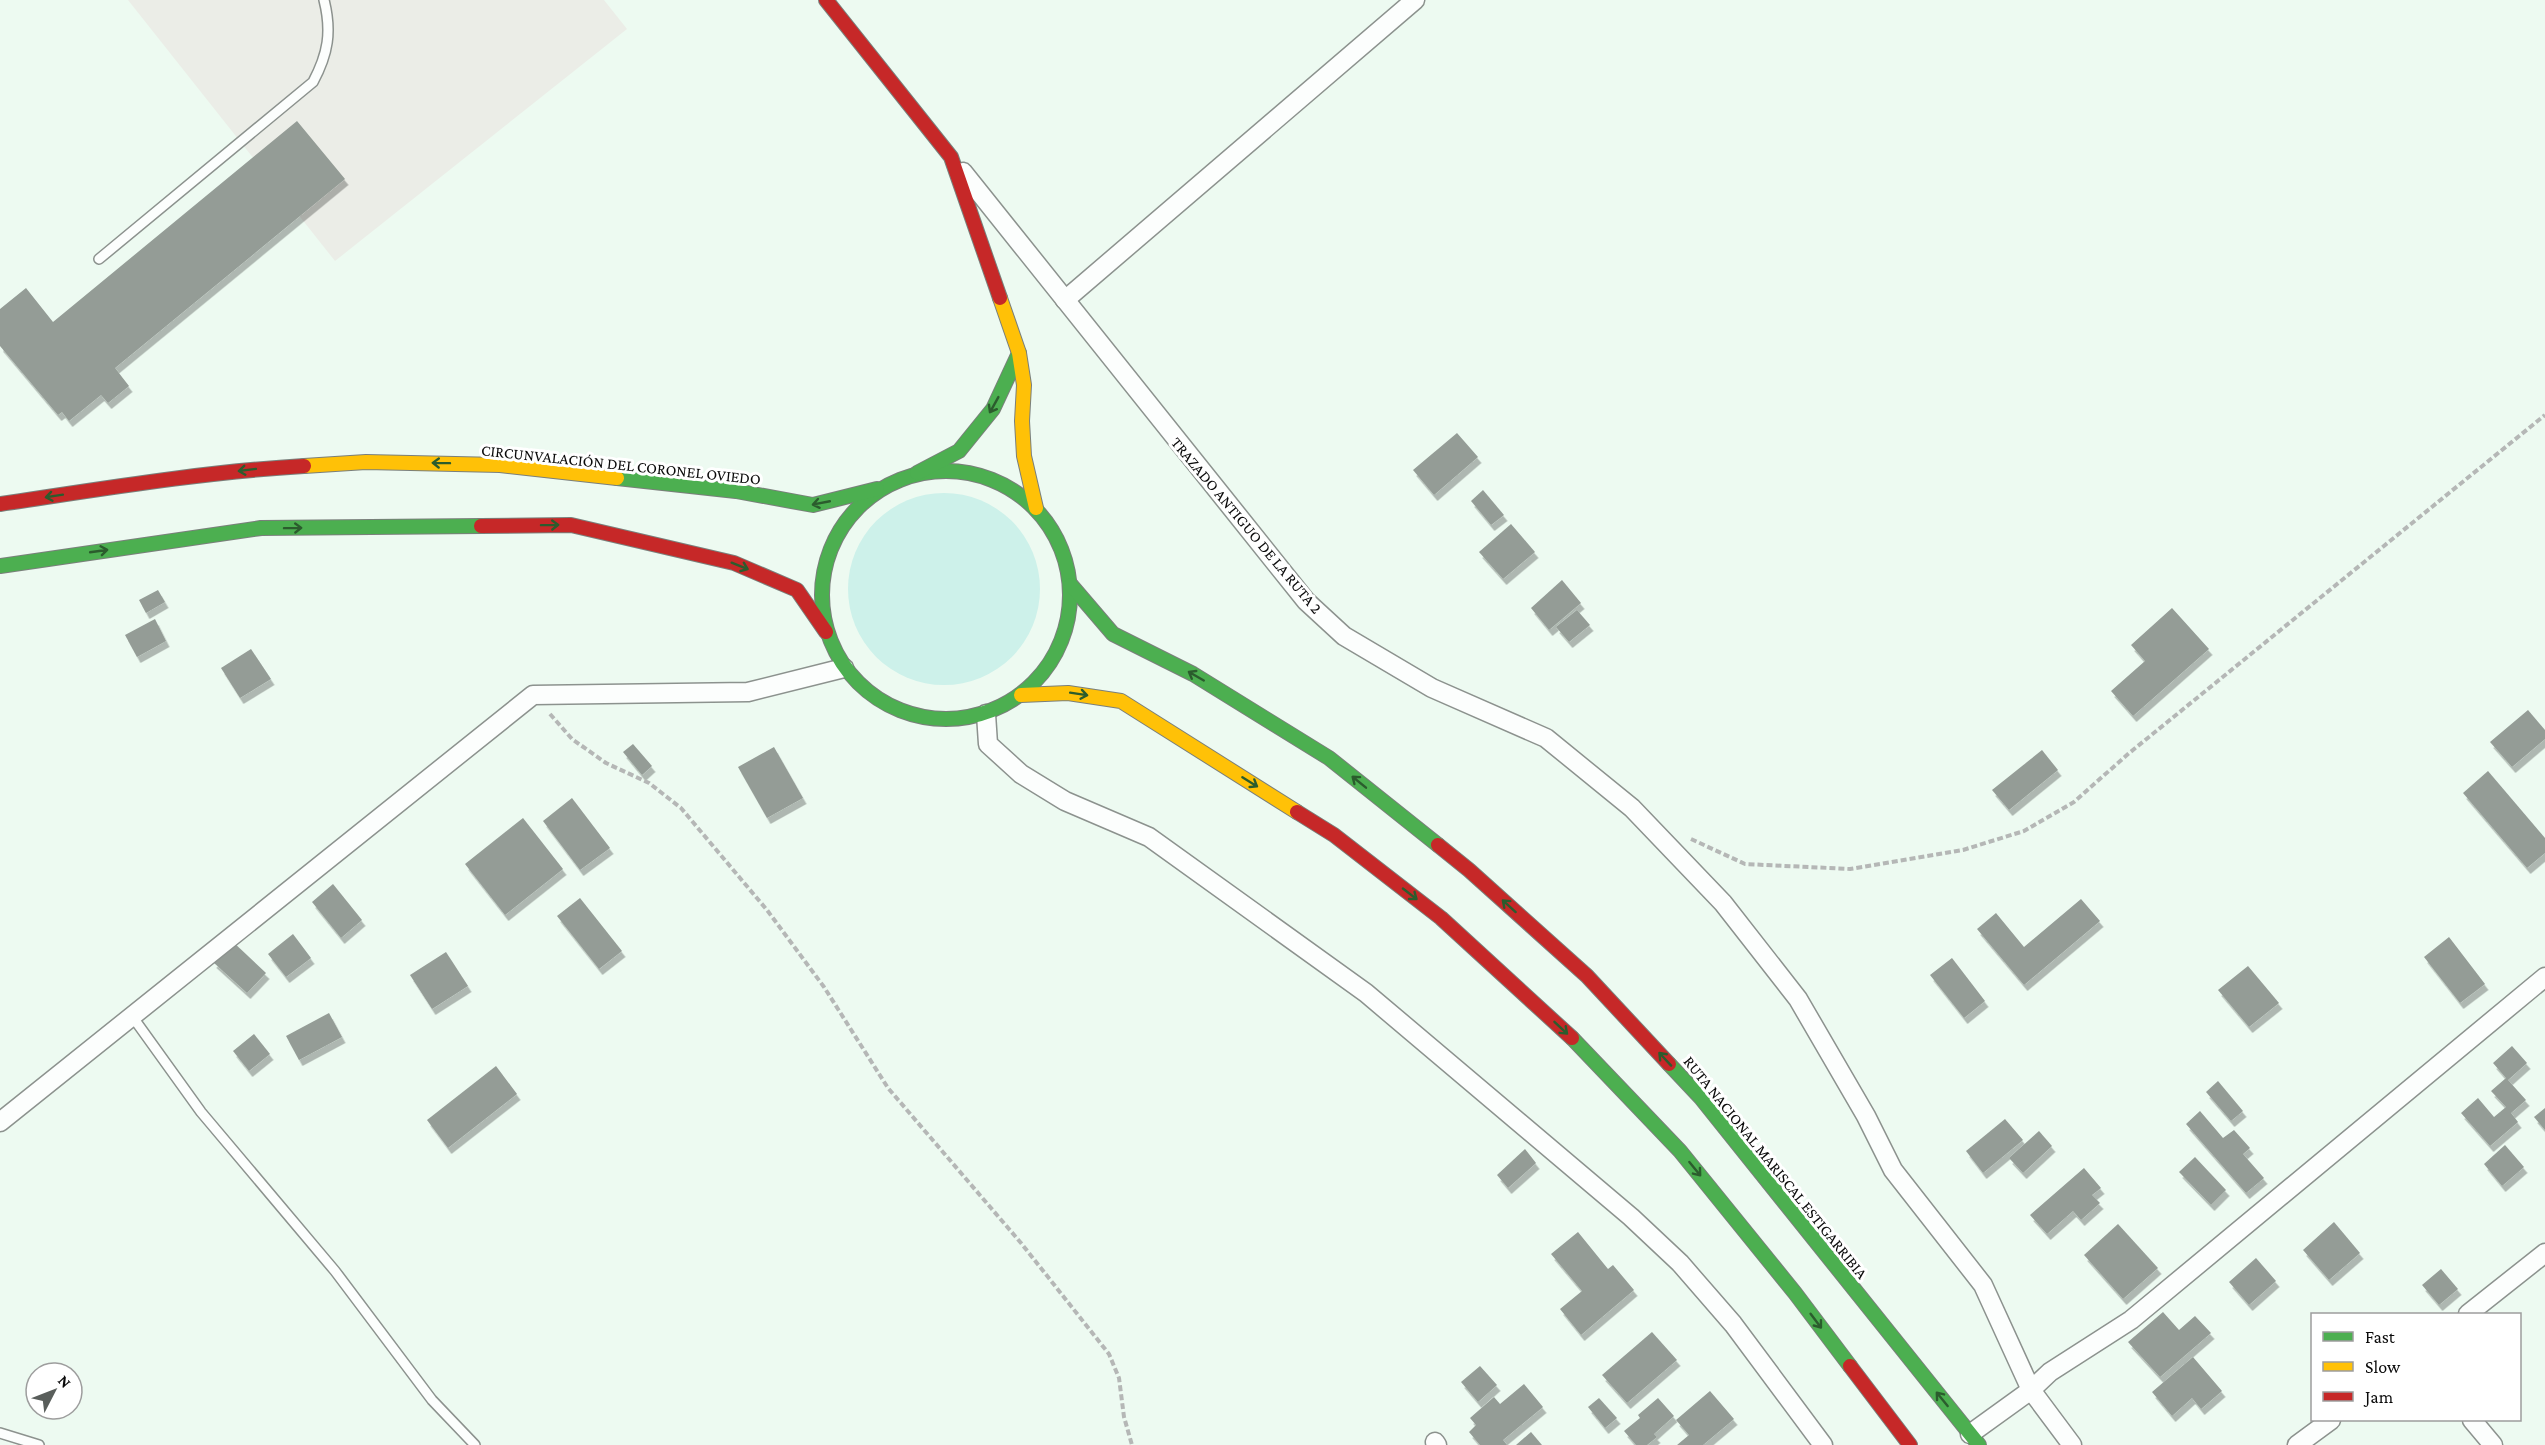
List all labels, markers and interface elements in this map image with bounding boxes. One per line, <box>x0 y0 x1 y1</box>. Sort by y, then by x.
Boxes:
one-way arrow <box>988 396 1000 413</box>
street label: TRAZADO ANTIGUO DE LA RUTA 2 <box>1168 434 1326 617</box>
street label: CIRCUNVALACIÓN DEL CORONEL OVIEDO <box>480 441 762 488</box>
one-way arrow <box>432 457 452 469</box>
one-way arrow <box>237 464 257 475</box>
one-way arrow <box>44 491 64 502</box>
one-way arrow <box>811 498 831 509</box>
one-way arrow <box>540 519 560 531</box>
one-way arrow <box>282 522 302 534</box>
one-way arrow <box>89 546 109 557</box>
one-way arrow <box>730 561 749 572</box>
one-way arrow <box>1188 670 1205 682</box>
one-way arrow <box>1069 689 1089 700</box>
one-way arrow <box>1352 775 1367 789</box>
one-way arrow <box>1241 776 1258 788</box>
one-way arrow <box>1402 887 1418 900</box>
one-way arrow <box>1502 899 1517 913</box>
one-way arrow <box>1553 1020 1568 1034</box>
one-way arrow <box>1658 1051 1672 1066</box>
street label: RUTA NACIONAL MARISCAL ESTIGARRIBIA <box>1680 1053 1871 1283</box>
one-way arrow <box>1688 1161 1701 1177</box>
one-way arrow <box>1810 1313 1823 1329</box>
legend <box>2311 1313 2521 1421</box>
text: Fast <box>2365 1327 2396 1347</box>
text: Slow <box>2365 1357 2401 1377</box>
north arrow <box>24 1361 84 1421</box>
text: N <box>55 1372 75 1391</box>
text: Jam <box>2363 1387 2394 1407</box>
one-way arrow <box>1936 1391 1949 1407</box>

